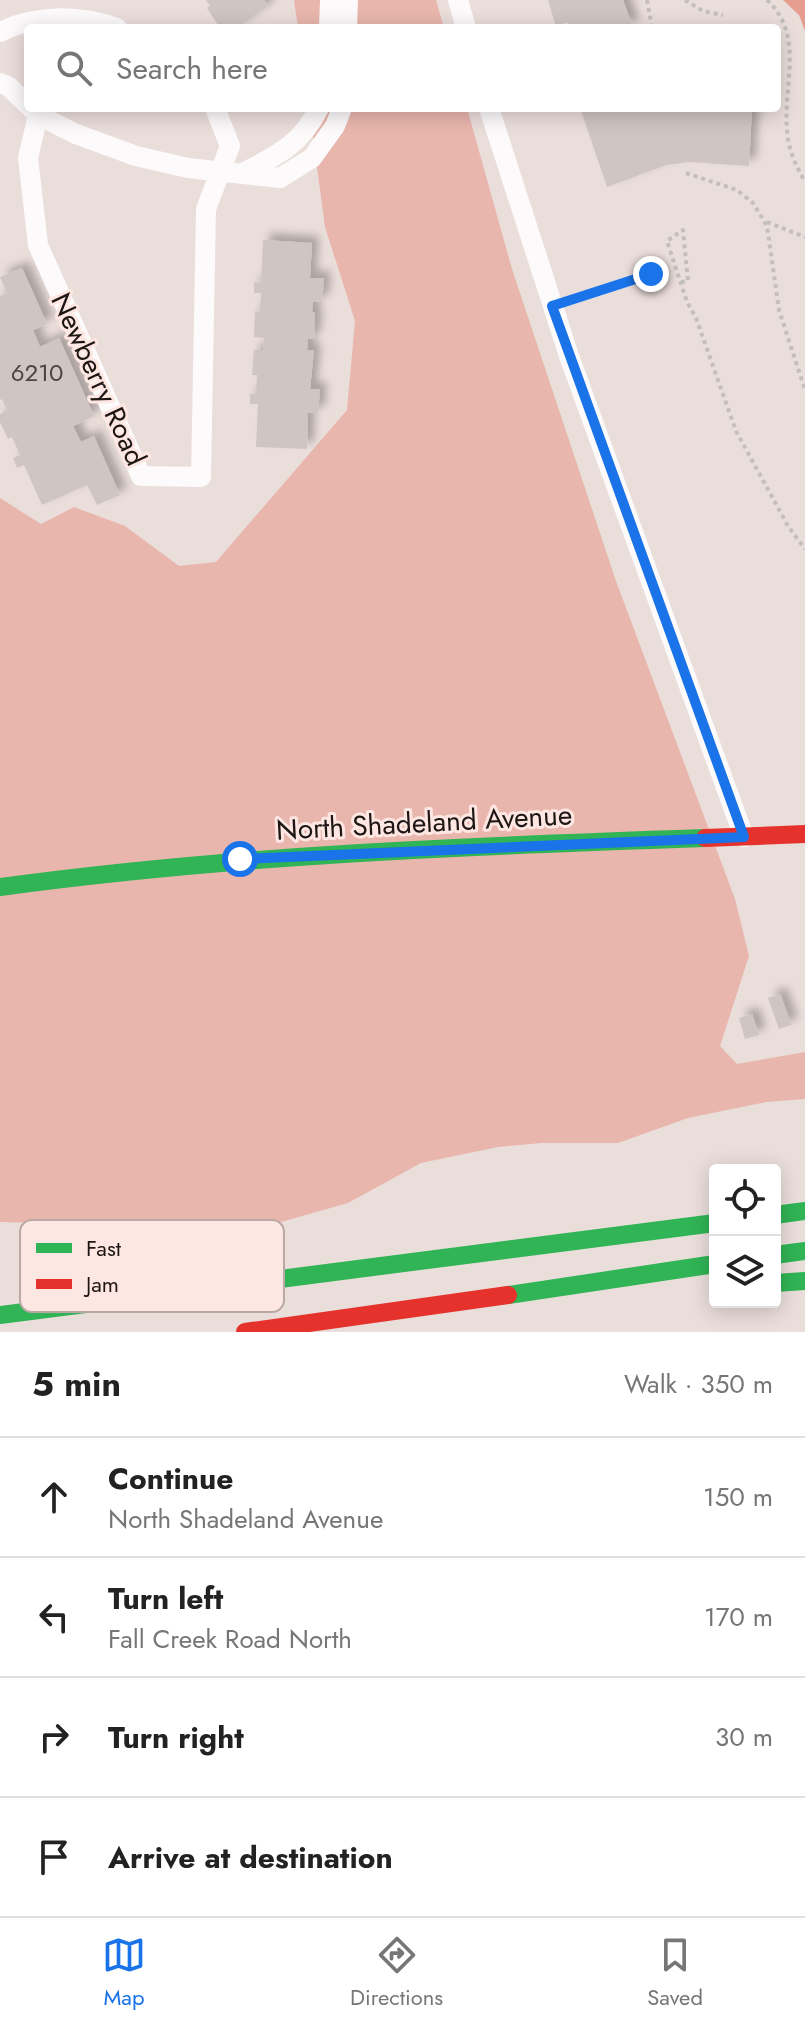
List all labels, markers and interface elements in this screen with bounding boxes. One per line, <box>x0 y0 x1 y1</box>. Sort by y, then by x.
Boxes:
search box <box>24 24 781 112</box>
icon: search <box>52 46 96 90</box>
text: Search here <box>116 47 268 90</box>
route end <box>633 256 669 292</box>
street label: Newberry Road <box>41 286 156 472</box>
house number: 6210 <box>11 355 63 390</box>
street label: North Shadeland Avenue <box>275 794 573 851</box>
route start <box>222 841 258 877</box>
map controls <box>709 1164 781 1308</box>
button: locate <box>709 1164 781 1236</box>
legend <box>20 1220 284 1312</box>
text: Fast <box>86 1232 122 1264</box>
button: layers <box>709 1236 781 1308</box>
text: Jam <box>83 1268 119 1300</box>
text: 5 min <box>32 1360 121 1409</box>
text: Walk · 350 m <box>624 1365 773 1403</box>
text: Continue <box>108 1457 234 1500</box>
icon: ahead <box>32 1475 76 1519</box>
text: 150 m <box>703 1478 773 1516</box>
text: North Shadeland Avenue <box>108 1500 383 1538</box>
text: Turn left <box>108 1577 223 1620</box>
icon: left <box>32 1595 76 1639</box>
text: 170 m <box>704 1598 773 1636</box>
text: Fall Creek Road North <box>108 1620 352 1658</box>
icon: right <box>32 1715 76 1759</box>
text: Turn right <box>108 1716 244 1759</box>
text: 30 m <box>715 1718 773 1756</box>
icon: arrive <box>32 1835 76 1879</box>
text: Arrive at destination <box>108 1836 393 1879</box>
tab: Map <box>102 1933 146 2013</box>
tab: Directions <box>350 1933 443 2013</box>
tab: Saved <box>647 1933 703 2013</box>

